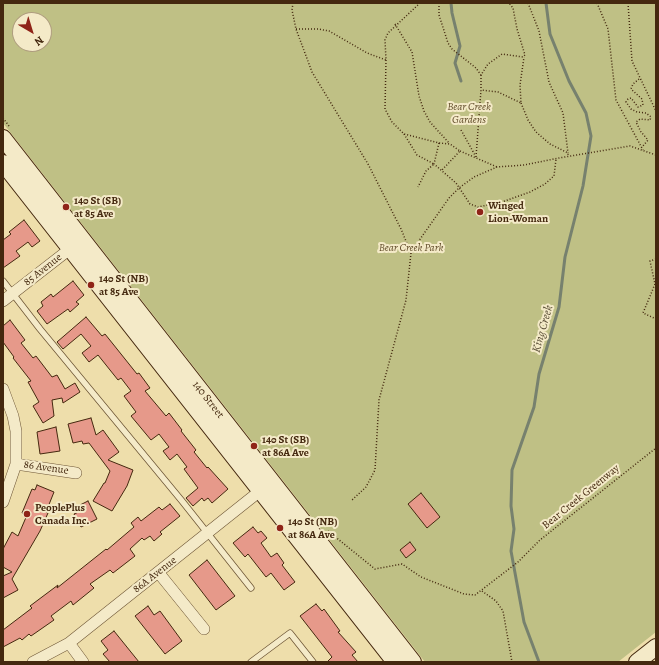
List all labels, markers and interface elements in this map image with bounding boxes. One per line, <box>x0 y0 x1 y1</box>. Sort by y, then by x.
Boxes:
north arrow <box>12 12 52 52</box>
text: N <box>31 33 47 49</box>
park label: Bear Creek Gardens <box>447 100 491 126</box>
place label: 140 St (SB) at 85 Ave <box>74 194 121 220</box>
place label: Winged Lion-Woman <box>488 199 548 225</box>
marker: 140 St (SB) at 85 Ave <box>61 202 71 212</box>
marker: Winged Lion-Woman <box>475 207 485 217</box>
park label: Bear Creek Park <box>379 241 443 255</box>
street label: 85 Avenue <box>21 251 65 289</box>
place label: 140 St (NB) at 85 Ave <box>99 272 148 298</box>
marker: 140 St (NB) at 85 Ave <box>86 280 96 290</box>
water label: King Creek <box>529 304 557 354</box>
street label: 140 Street <box>189 379 227 421</box>
place label: 140 St (SB) at 86A Ave <box>262 433 309 459</box>
marker: 140 St (SB) at 86A Ave <box>249 441 259 451</box>
street label: 86 Avenue <box>23 458 69 478</box>
street label: Bear Creek Greenway <box>540 462 622 532</box>
place label: PeoplePlus Canada Inc. <box>35 501 89 527</box>
marker: PeoplePlus Canada Inc. <box>22 509 32 519</box>
place label: 140 St (NB) at 86A Ave <box>288 515 337 541</box>
marker: 140 St (NB) at 86A Ave <box>275 523 285 533</box>
street label: 86A Avenue <box>131 554 179 596</box>

